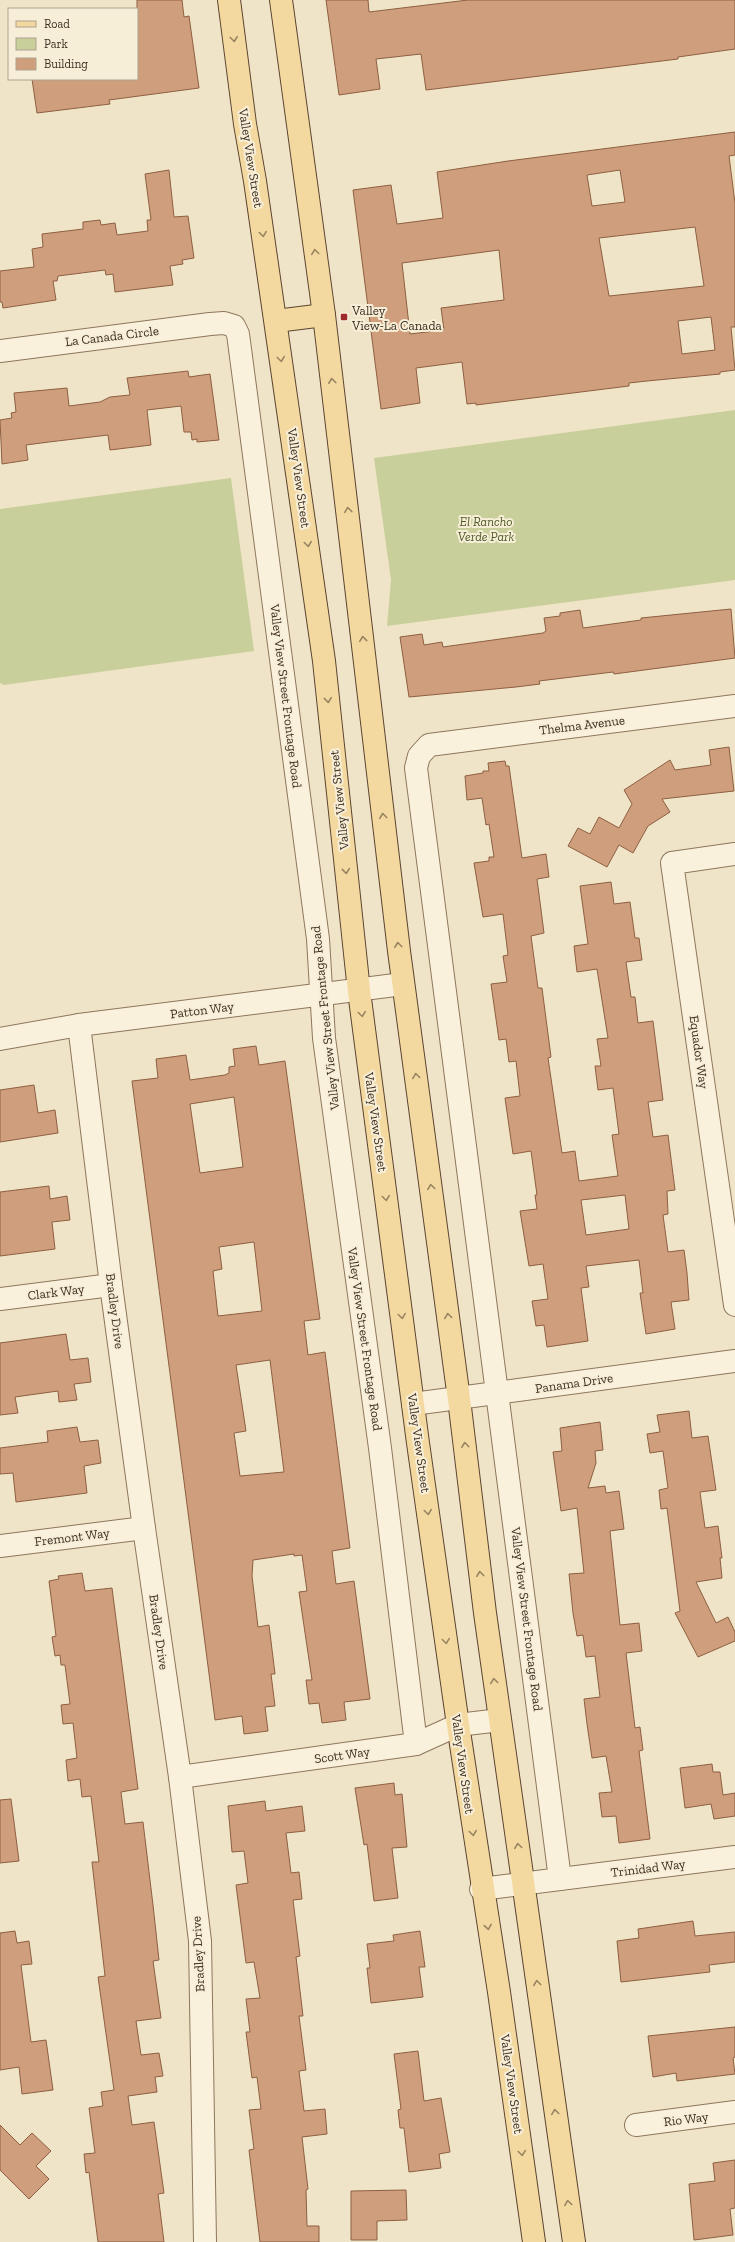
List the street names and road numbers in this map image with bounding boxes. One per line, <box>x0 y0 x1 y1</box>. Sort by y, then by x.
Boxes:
street label: Valley View Street <box>236 106 266 209</box>
street label: La Canada Circle <box>64 323 160 349</box>
street label: Valley View Street <box>284 426 313 529</box>
street label: Valley View Street Frontage Road <box>267 602 305 789</box>
street label: Thelma Avenue <box>538 712 626 738</box>
street label: Valley View Street <box>326 749 352 852</box>
street label: Valley View Street Frontage Road <box>308 925 342 1112</box>
street label: Patton Way <box>169 999 235 1021</box>
street label: Equador Way <box>686 1014 712 1090</box>
street label: Valley View Street <box>361 1070 390 1173</box>
street label: Valley View Street Frontage Road <box>345 1245 385 1432</box>
street label: Bradley Drive <box>103 1272 127 1350</box>
street label: Clark Way <box>27 1281 86 1303</box>
street label: Panama Drive <box>534 1370 614 1396</box>
street label: Valley View Street <box>404 1391 433 1494</box>
street label: Fremont Way <box>34 1525 111 1549</box>
street label: Valley View Street Frontage Road <box>508 1525 546 1712</box>
street label: Bradley Drive <box>146 1593 172 1671</box>
street label: Valley View Street <box>448 1712 477 1815</box>
street label: Scott Way <box>313 1744 371 1766</box>
street label: Trinidad Way <box>610 1856 687 1880</box>
street label: Bradley Drive <box>189 1916 207 1992</box>
street label: Valley View Street <box>497 2032 526 2135</box>
street label: Rio Way <box>663 2109 710 2129</box>

